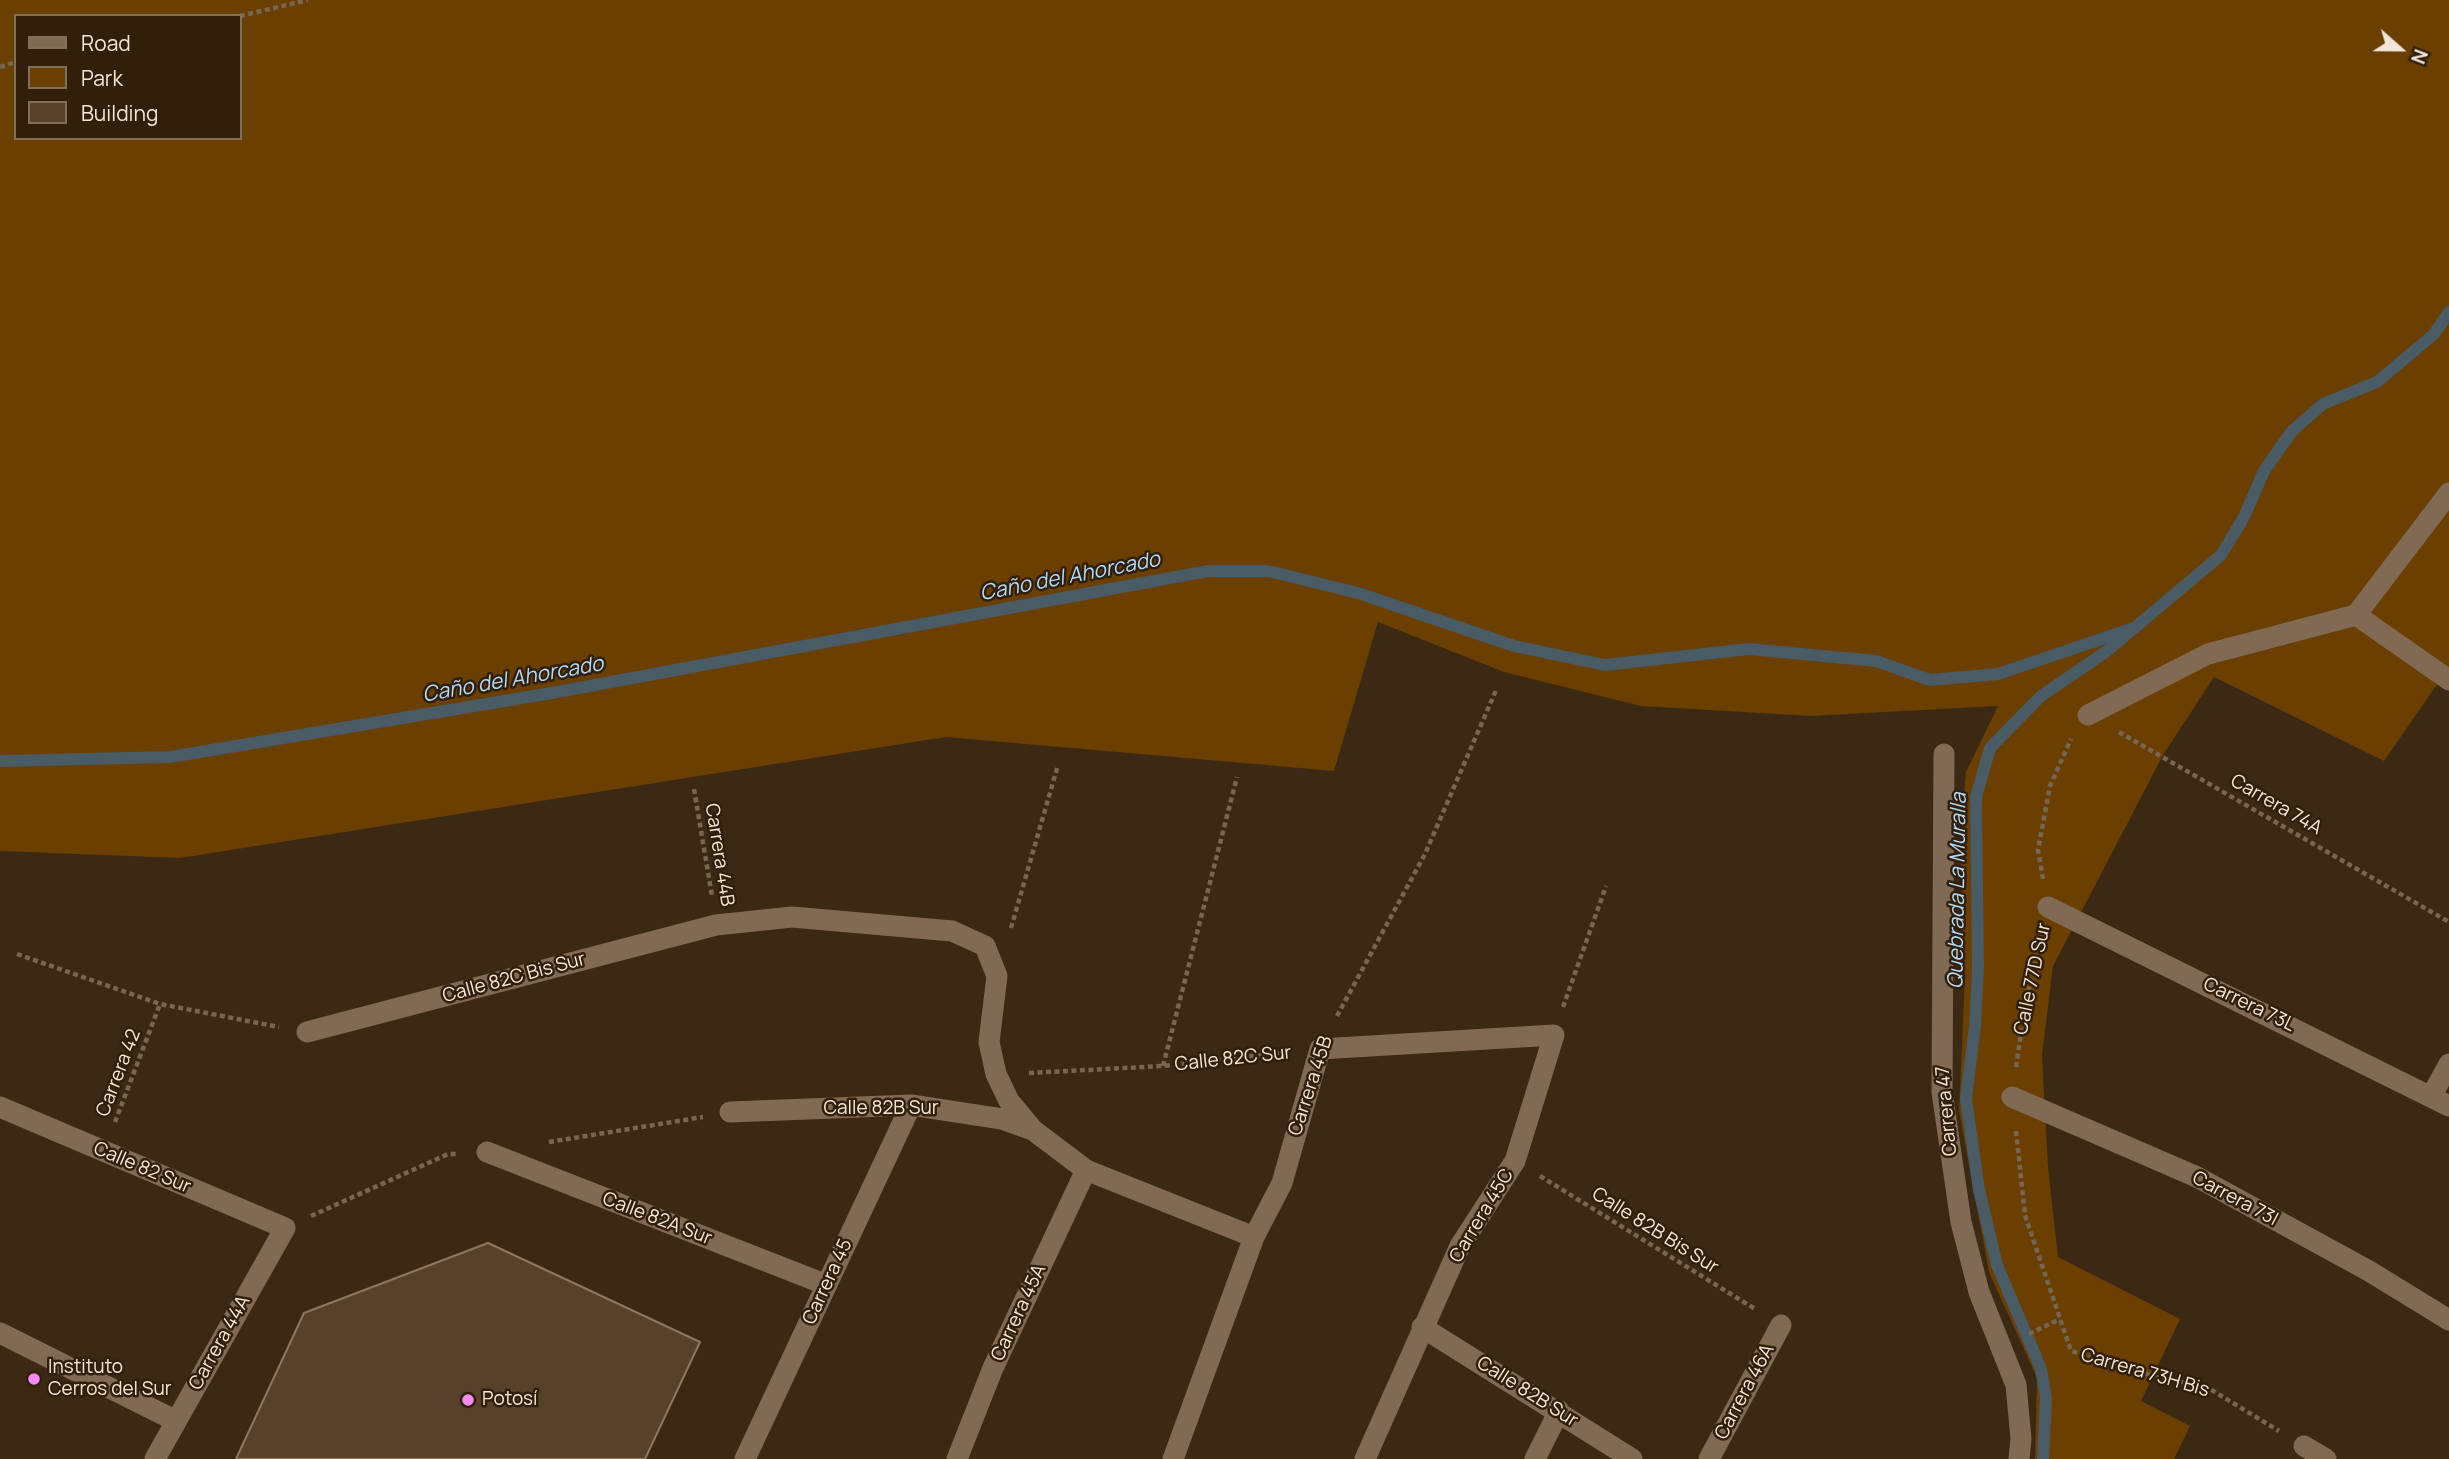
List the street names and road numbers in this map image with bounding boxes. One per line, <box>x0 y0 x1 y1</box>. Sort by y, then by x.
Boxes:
street label: Carrera 74A <box>2226 770 2326 840</box>
street label: Carrera 44B <box>700 802 738 908</box>
street label: Calle 77D Sur <box>2010 921 2056 1037</box>
street label: Calle 82C Bis Sur <box>440 948 588 1008</box>
street label: Carrera 73L <box>2199 973 2299 1037</box>
street label: Carrera 42 <box>92 1026 146 1120</box>
street label: Carrera 45B <box>1284 1033 1338 1139</box>
street label: Calle 82C Sur <box>1174 1042 1292 1076</box>
street label: Carrera 47 <box>1932 1065 1962 1157</box>
street label: Calle 82B Sur <box>823 1098 939 1120</box>
street label: Calle 82 Sur <box>90 1137 194 1199</box>
street label: Carrera 45C <box>1445 1165 1519 1267</box>
street label: Carrera 73I <box>2188 1167 2282 1231</box>
street label: Calle 82B Bis Sur <box>1588 1183 1722 1279</box>
street label: Calle 82A Sur <box>599 1188 715 1250</box>
street label: Carrera 45 <box>798 1236 858 1328</box>
street label: Carrera 45A <box>987 1261 1051 1365</box>
street label: Carrera 44A <box>185 1292 255 1394</box>
street label: Carrera 46A <box>1710 1340 1780 1444</box>
street label: Carrera 73H Bis <box>2078 1344 2212 1402</box>
street label: Calle 82B Sur <box>1472 1352 1582 1432</box>

